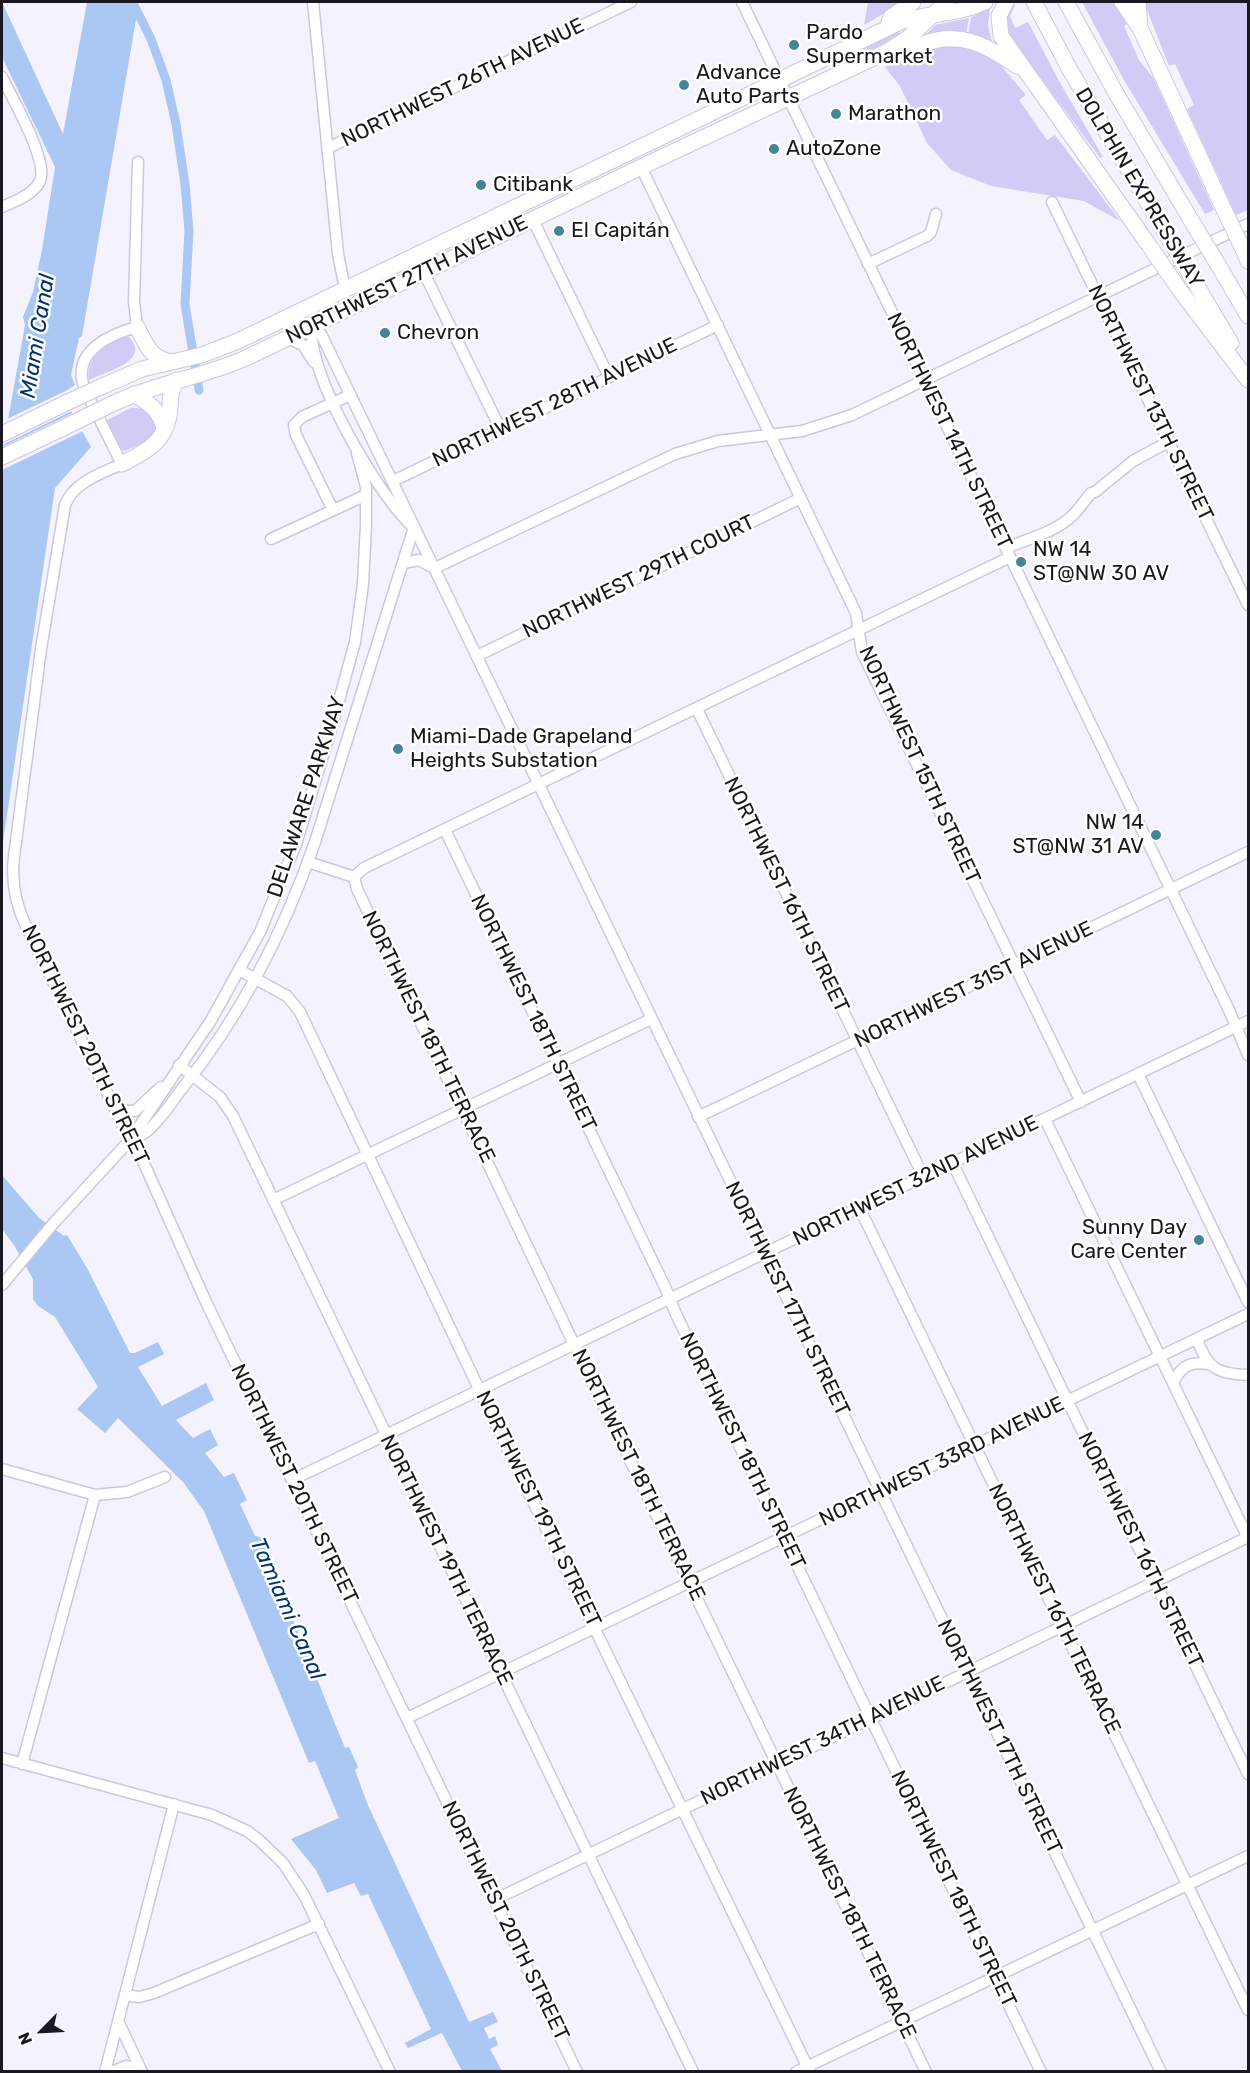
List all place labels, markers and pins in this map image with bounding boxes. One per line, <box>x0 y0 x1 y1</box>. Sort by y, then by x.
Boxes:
place label: Pardo Supermarket <box>806 20 932 70</box>
marker: Pardo Supermarket <box>787 38 801 52</box>
place label: Advance Auto Parts <box>696 60 800 110</box>
marker: Advance Auto Parts <box>677 78 691 92</box>
place label: Marathon <box>848 101 941 127</box>
marker: Marathon <box>829 107 843 121</box>
place label: AutoZone <box>786 136 881 162</box>
marker: AutoZone <box>767 142 781 156</box>
place label: Citibank <box>493 172 573 198</box>
marker: Citibank <box>474 178 488 192</box>
place label: El Capitán <box>571 218 670 244</box>
marker: El Capitán <box>552 224 566 238</box>
place label: Chevron <box>397 320 479 346</box>
marker: Chevron <box>378 326 392 340</box>
place label: NW 14 ST@NW 30 AV <box>1033 537 1169 587</box>
marker: NW 14 ST@NW 30 AV <box>1014 555 1028 569</box>
place label: Miami-Dade Grapeland Heights Substation <box>410 724 632 774</box>
marker: Miami-Dade Grapeland Heights Substation <box>391 742 405 756</box>
place label: NW 14 ST@NW 31 AV <box>1012 810 1144 860</box>
marker: NW 14 ST@NW 31 AV <box>1149 828 1163 842</box>
place label: Sunny Day Care Center <box>1070 1215 1187 1265</box>
marker: Sunny Day Care Center <box>1192 1233 1206 1247</box>

